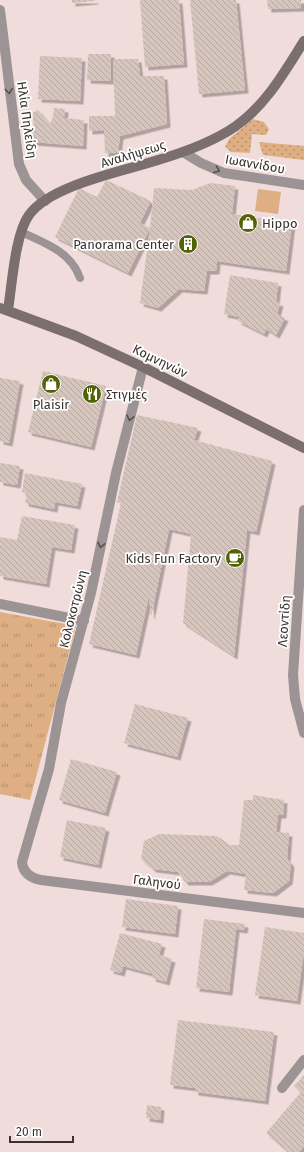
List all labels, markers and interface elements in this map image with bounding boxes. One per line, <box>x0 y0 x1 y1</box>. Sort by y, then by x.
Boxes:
street label: Ηλία Πηλείδη <box>14 80 40 160</box>
one-way arrow <box>5 88 14 94</box>
street label: Αναλήψεως <box>99 137 167 171</box>
street label: Ιωαννίδου <box>224 151 286 177</box>
one-way arrow <box>214 166 221 174</box>
shop icon: Hippo <box>237 212 259 234</box>
place label: Hippo <box>262 216 298 231</box>
building icon: Panorama Center <box>177 233 199 255</box>
place label: Panorama Center <box>73 237 174 252</box>
street label: Κομνηνών <box>130 341 191 381</box>
shop icon: Plaisir <box>40 373 62 395</box>
restaurant icon: Στιγμές <box>81 383 103 405</box>
place label: Στιγμές <box>106 387 147 402</box>
place label: Plaisir <box>33 397 69 412</box>
one-way arrow <box>126 415 135 422</box>
one-way arrow <box>98 542 106 548</box>
cafe icon: Kids Fun Factory <box>224 547 246 569</box>
place label: Kids Fun Factory <box>125 551 222 566</box>
street label: Κολοκοτρώνη <box>56 568 90 650</box>
street label: Λεοντίδη <box>275 595 293 647</box>
street label: Γαληνού <box>132 872 182 892</box>
scale bar <box>10 1118 73 1144</box>
text: 20 m <box>16 1125 42 1139</box>

